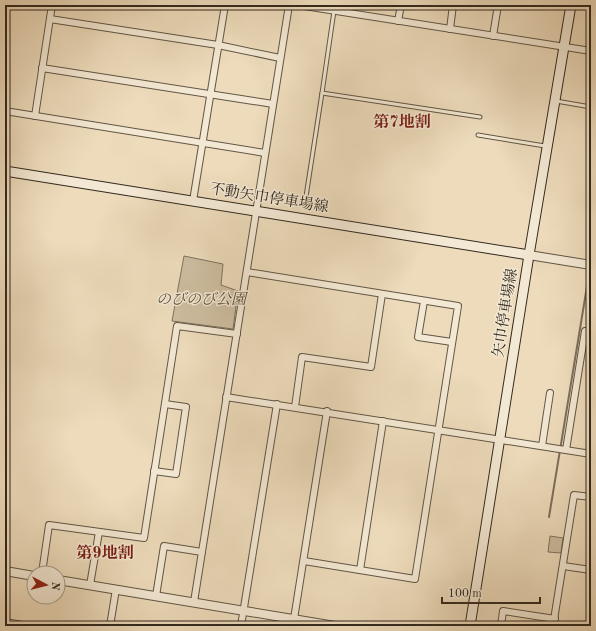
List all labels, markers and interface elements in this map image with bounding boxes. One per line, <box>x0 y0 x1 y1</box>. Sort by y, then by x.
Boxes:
district label: 第7地割 <box>373 113 431 131</box>
street label: 不動矢巾停車場線 <box>209 180 330 216</box>
street label: 矢巾停車場線 <box>490 267 520 359</box>
park label: のびのび公園 <box>156 291 249 308</box>
district label: 第9地割 <box>76 544 134 562</box>
north arrow <box>26 565 66 605</box>
scale bar <box>442 579 540 605</box>
text: N <box>48 581 60 591</box>
text: 100 m <box>448 588 482 600</box>

